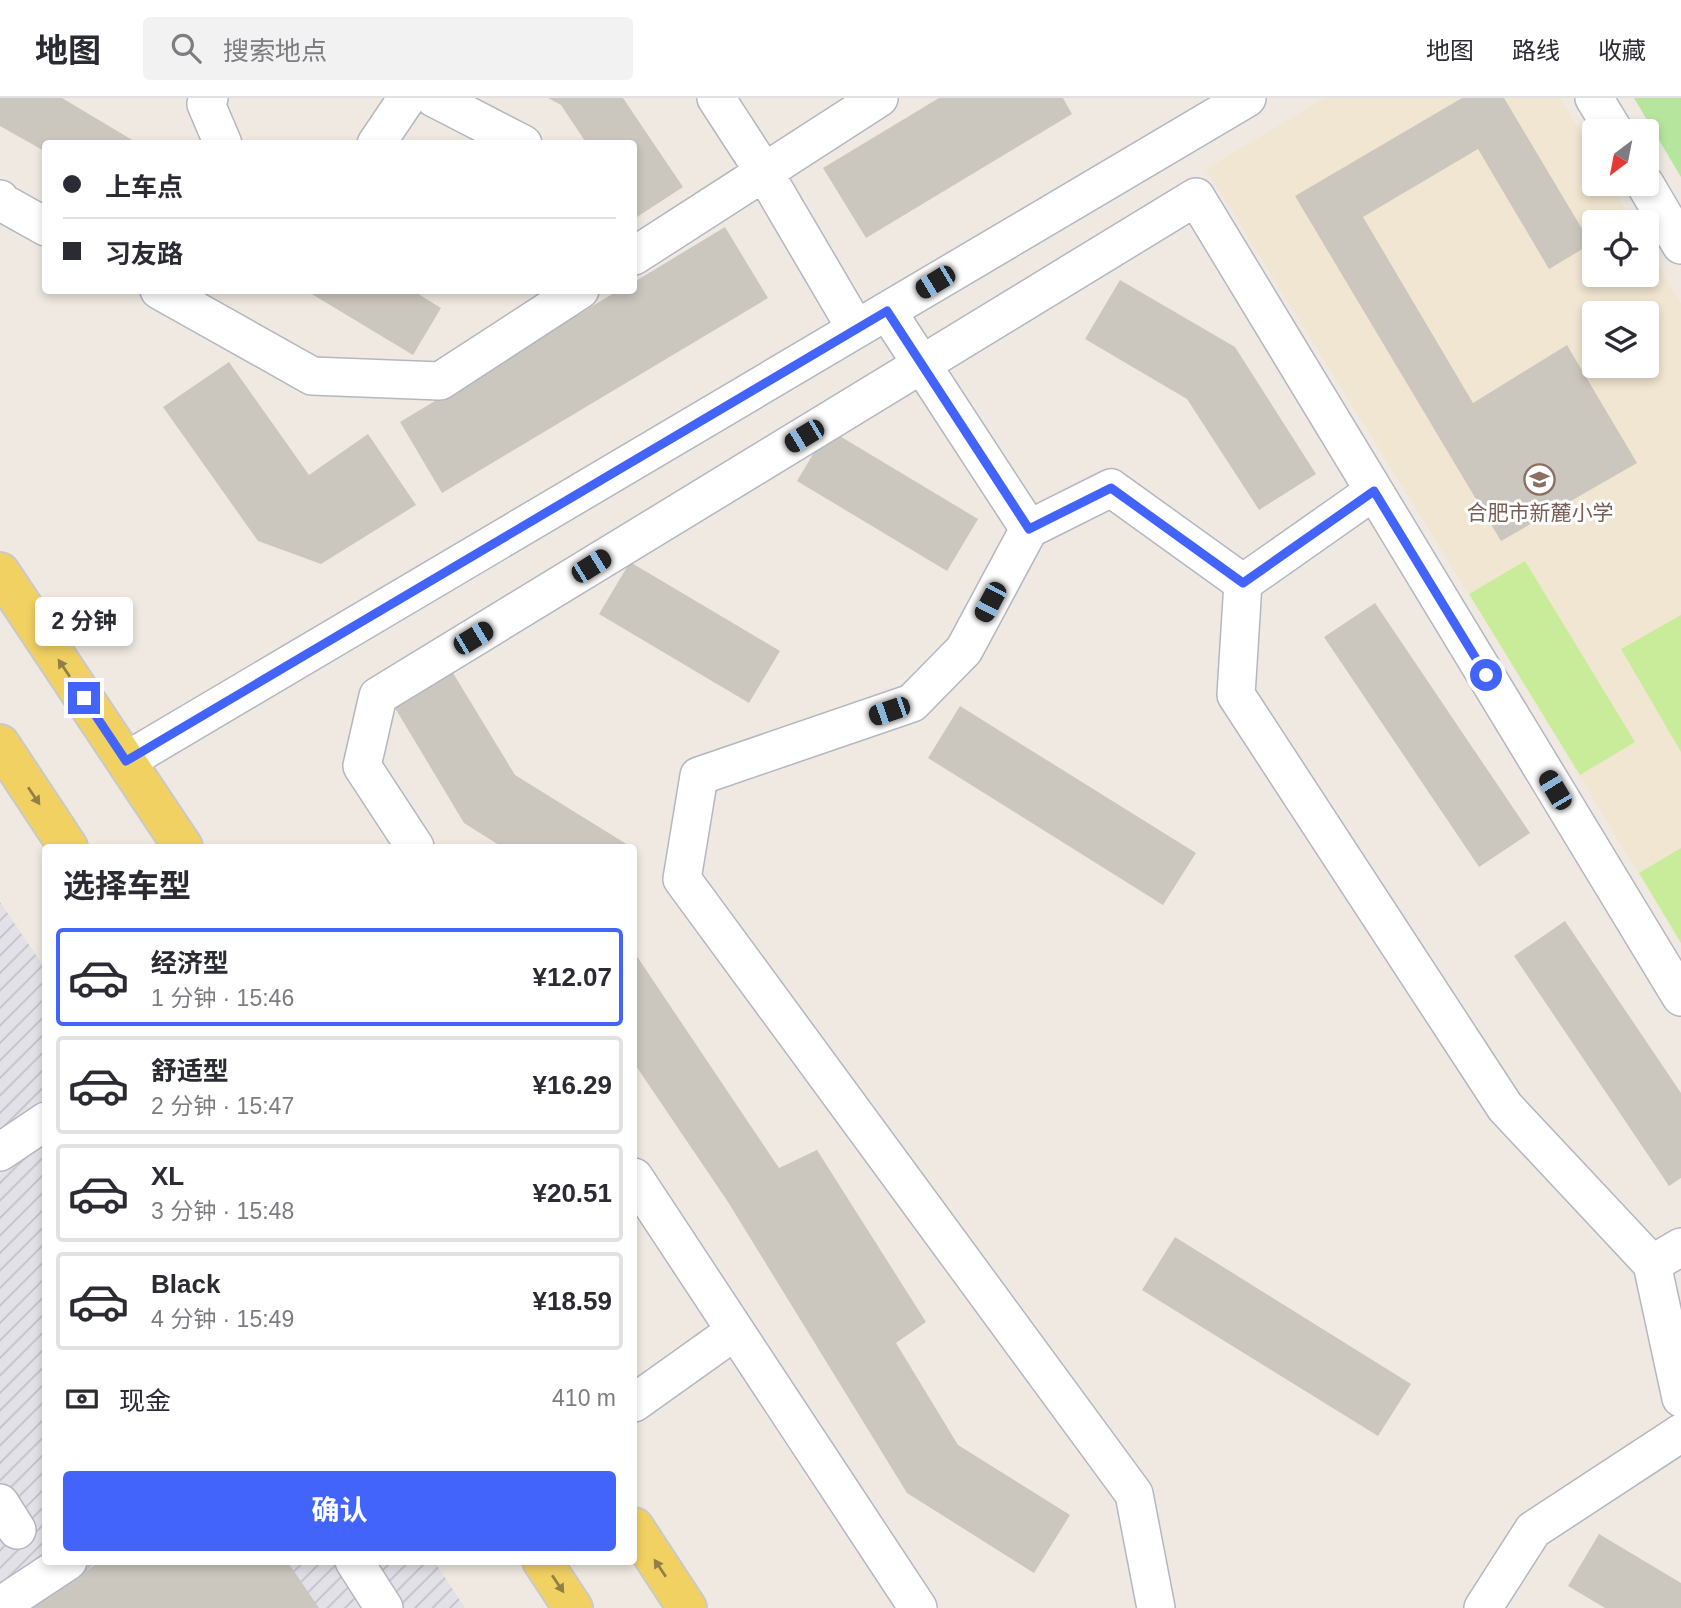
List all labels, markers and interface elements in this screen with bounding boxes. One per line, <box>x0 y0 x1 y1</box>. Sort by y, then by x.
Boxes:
search box <box>143 17 633 80</box>
icon: search <box>167 29 205 67</box>
text: 地图 <box>35 32 101 69</box>
text: 搜索地点 <box>223 36 327 66</box>
text: 地图 <box>1426 37 1474 64</box>
text: 路线 <box>1512 37 1560 64</box>
text: 收藏 <box>1598 37 1646 64</box>
north arrow <box>1582 119 1659 196</box>
map controls <box>1582 119 1659 378</box>
text: 上车点 <box>105 172 183 202</box>
button: locate <box>1582 210 1659 287</box>
text: 习友路 <box>105 239 183 269</box>
car <box>912 262 959 302</box>
button: layers <box>1582 301 1659 378</box>
car <box>781 416 828 456</box>
school or university icon: 合肥市新麓小学 <box>1523 463 1557 497</box>
place label: 合肥市新麓小学 <box>1467 501 1614 524</box>
car <box>568 546 615 586</box>
car <box>971 579 1010 625</box>
callout: 2 分钟 <box>35 596 133 646</box>
text: 2 分钟 <box>51 608 117 634</box>
car <box>450 618 497 658</box>
one-way arrow <box>57 658 70 678</box>
route start <box>1470 659 1502 691</box>
route end <box>68 682 100 714</box>
car <box>866 694 913 728</box>
car <box>1536 767 1575 813</box>
one-way arrow <box>27 786 40 805</box>
text: 选择车型 <box>63 868 191 904</box>
icon: car <box>67 946 130 1009</box>
text: 经济型 <box>151 948 229 978</box>
text: ¥12.07 <box>532 962 612 992</box>
text: 1 分钟 · 15:46 <box>151 985 294 1011</box>
icon: car <box>67 1054 130 1117</box>
text: 舒适型 <box>151 1056 229 1086</box>
text: ¥16.29 <box>532 1070 612 1100</box>
text: 2 分钟 · 15:47 <box>151 1093 294 1119</box>
text: XL <box>151 1161 184 1191</box>
icon: car <box>67 1162 130 1225</box>
text: ¥20.51 <box>532 1178 612 1208</box>
text: 3 分钟 · 15:48 <box>151 1198 294 1224</box>
text: Black <box>151 1269 220 1299</box>
icon: car <box>67 1270 130 1333</box>
text: ¥18.59 <box>532 1286 612 1316</box>
text: 4 分钟 · 15:49 <box>151 1306 294 1332</box>
icon: cash <box>63 1380 101 1418</box>
text: 410 m <box>552 1385 616 1411</box>
text: 现金 <box>119 1386 171 1416</box>
button: 确认 <box>63 1471 616 1551</box>
one-way arrow <box>654 1558 667 1577</box>
one-way arrow <box>551 1575 564 1594</box>

